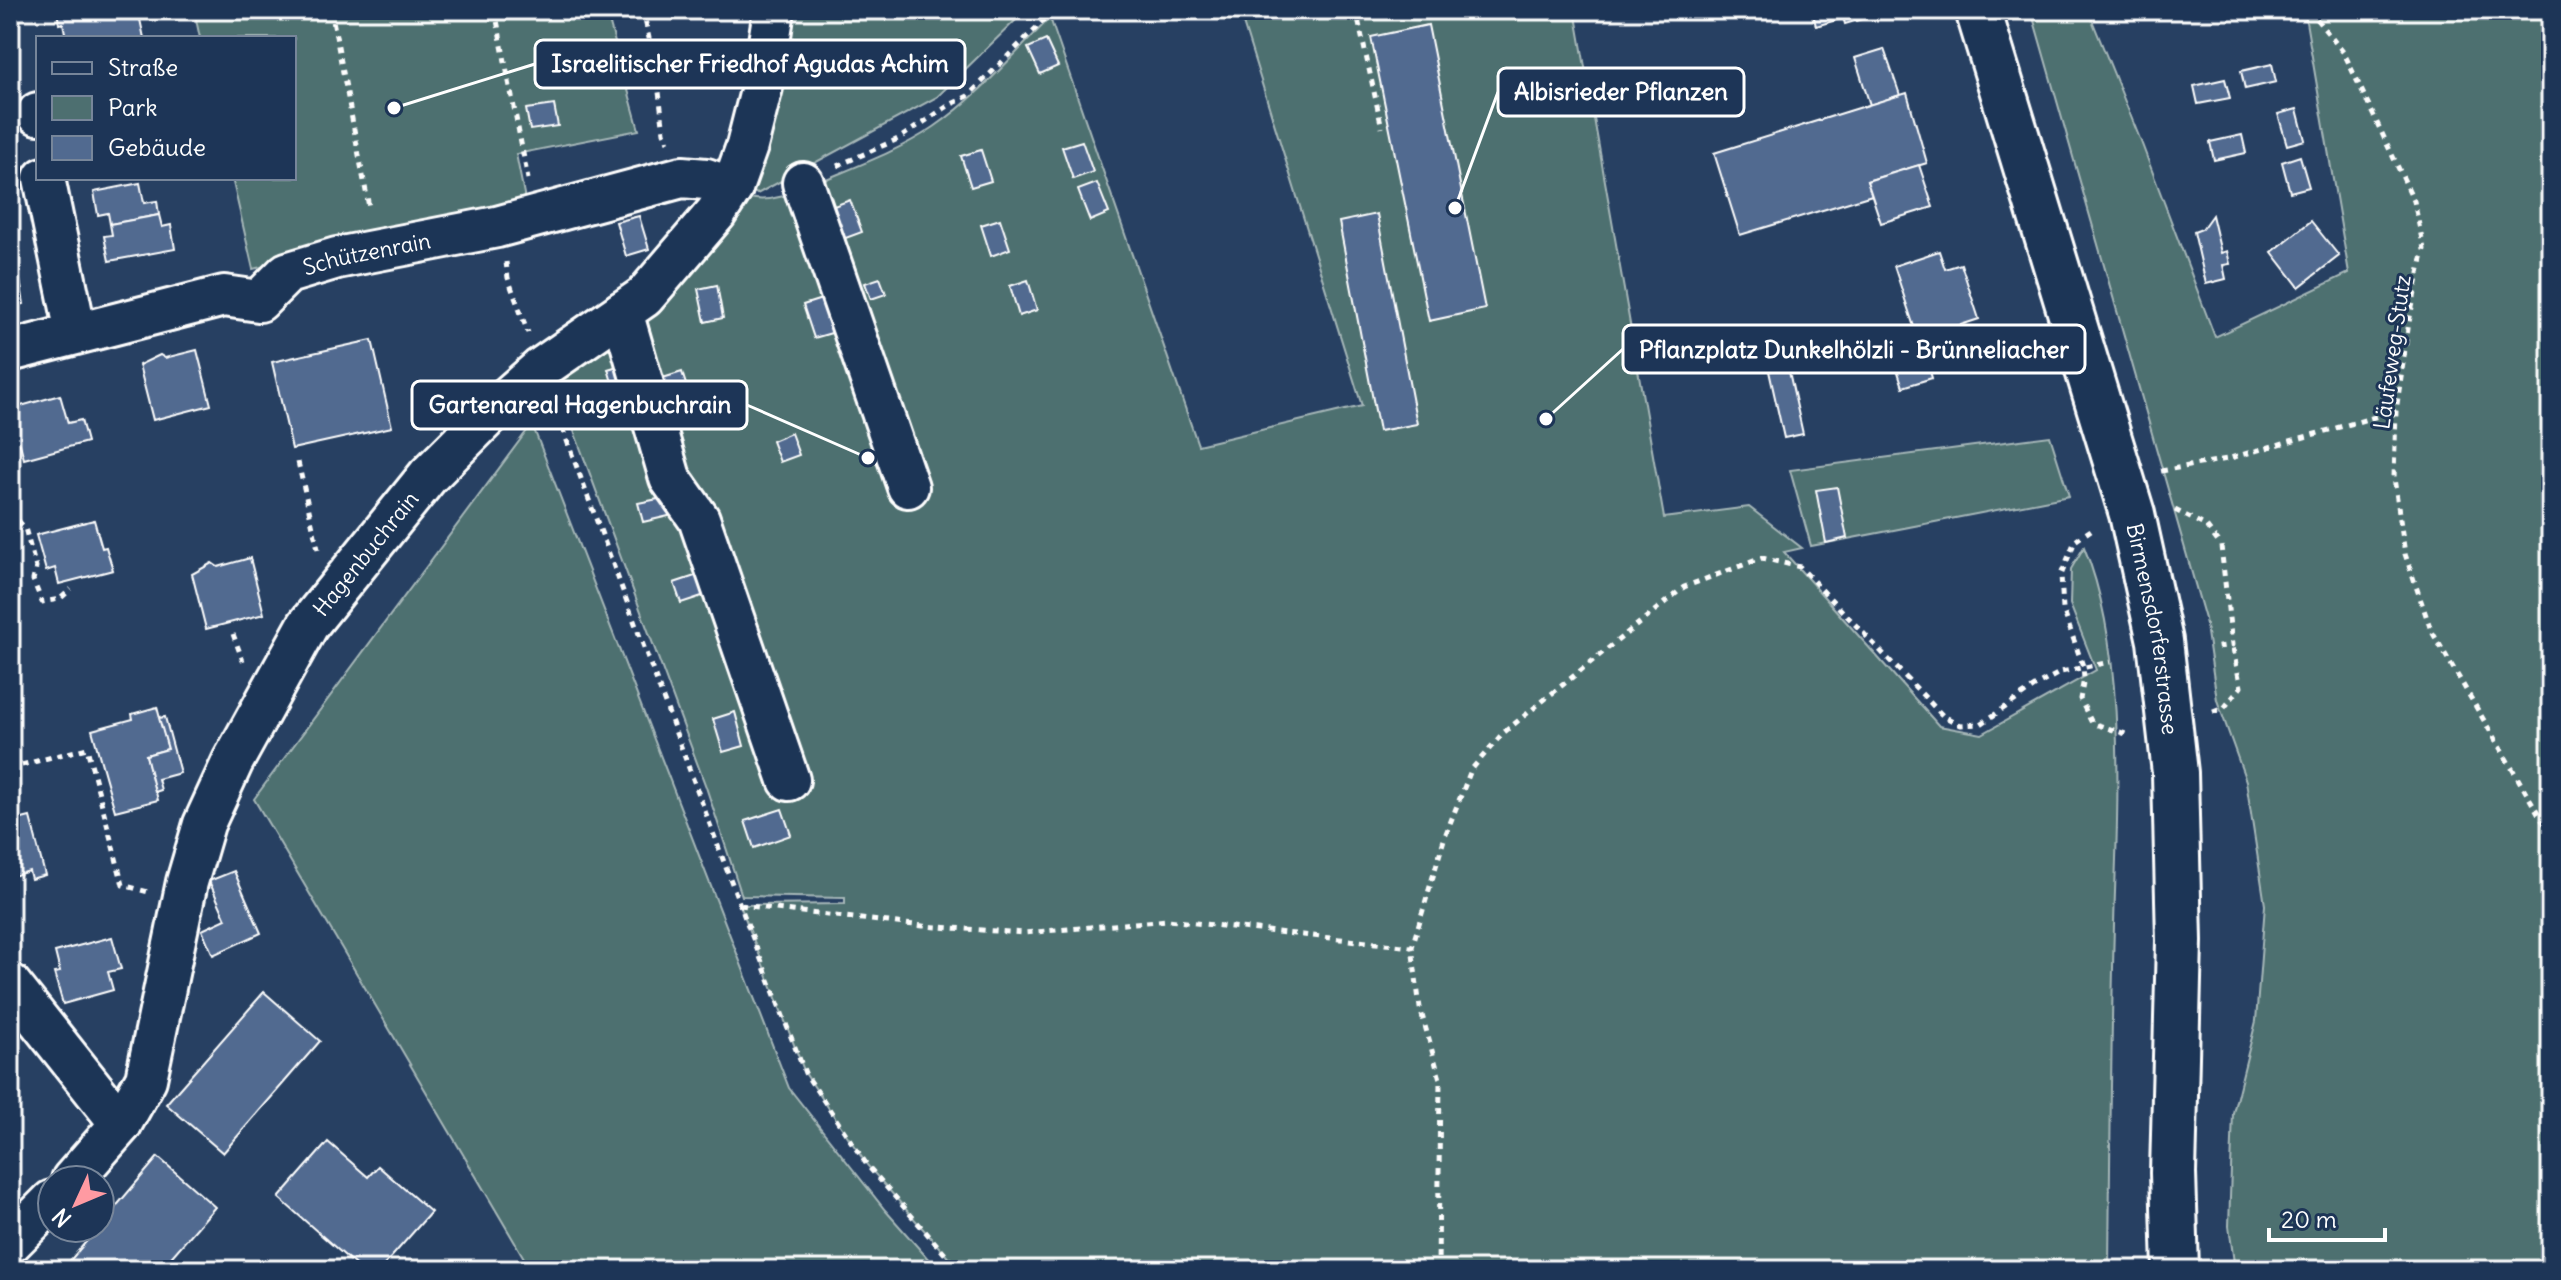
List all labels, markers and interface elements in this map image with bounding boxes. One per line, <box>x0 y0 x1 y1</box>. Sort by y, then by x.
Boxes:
legend <box>36 36 296 180</box>
callout: Israelitischer Friedhof Agudas Achim <box>535 40 965 88</box>
text: Israelitischer Friedhof Agudas Achim <box>551 48 949 78</box>
text: Straße <box>108 52 178 82</box>
callout: Albisrieder Pflanzen <box>1498 68 1744 116</box>
text: Albisrieder Pflanzen <box>1514 76 1728 106</box>
text: Park <box>108 92 158 122</box>
text: Gebäude <box>108 132 206 162</box>
street label: Schützenrain <box>299 226 433 282</box>
street label: Läufeweg-Stutz <box>2367 273 2417 431</box>
callout: Pflanzplatz Dunkelhölzli - Brünneliacher <box>1623 325 2085 373</box>
text: Pflanzplatz Dunkelhölzli - Brünneliacher <box>1639 334 2069 364</box>
callout: Gartenareal Hagenbuchrain <box>412 381 747 429</box>
text: Gartenareal Hagenbuchrain <box>429 389 731 419</box>
street label: Hagenbuchrain <box>307 485 424 622</box>
street label: Birmensdorferstrasse <box>2120 520 2185 736</box>
north arrow <box>36 1164 116 1244</box>
scale bar <box>2269 1192 2385 1242</box>
text: N <box>46 1203 77 1233</box>
text: 20 m <box>2281 1204 2337 1234</box>

